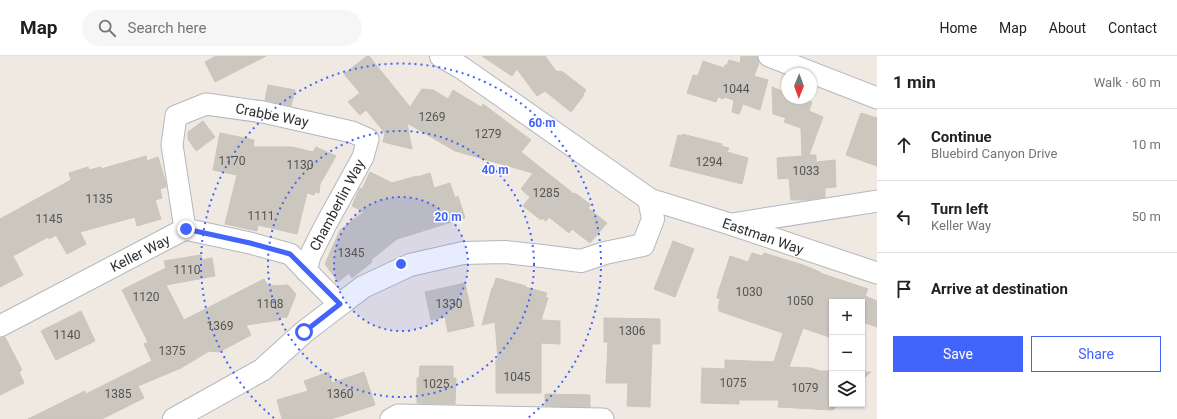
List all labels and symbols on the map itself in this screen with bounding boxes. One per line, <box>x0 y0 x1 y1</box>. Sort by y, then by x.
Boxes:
north arrow <box>781 68 817 104</box>
house number: 1044 <box>723 82 750 96</box>
street label: Crabbe Way <box>234 100 310 130</box>
house number: 1269 <box>419 110 445 124</box>
text: 60 m <box>528 116 556 130</box>
house number: 1279 <box>475 127 501 141</box>
house number: 1170 <box>219 154 246 168</box>
house number: 1294 <box>696 155 723 169</box>
street label: Chamberlin Way <box>306 156 368 253</box>
house number: 1130 <box>287 158 314 172</box>
text: 40 m <box>481 163 509 177</box>
house number: 1033 <box>793 164 819 178</box>
house number: 1285 <box>533 186 560 200</box>
house number: 1135 <box>86 192 113 206</box>
house number: 1111 <box>248 209 274 223</box>
text: 20 m <box>434 210 462 224</box>
house number: 1145 <box>36 212 63 226</box>
street label: Eastman Way <box>720 215 806 257</box>
route end <box>177 220 195 238</box>
street label: Keller Way <box>107 231 173 275</box>
house number: 1345 <box>338 246 365 260</box>
centre of rings <box>394 257 408 271</box>
house number: 1110 <box>174 263 201 277</box>
house number: 1030 <box>736 285 763 299</box>
house number: 1120 <box>133 290 160 304</box>
house number: 1050 <box>787 294 814 308</box>
house number: 1108 <box>257 297 284 311</box>
house number: 1330 <box>436 297 463 311</box>
house number: 1369 <box>207 319 233 333</box>
route start <box>295 323 313 341</box>
house number: 1306 <box>619 324 646 338</box>
house number: 1140 <box>54 328 81 342</box>
house number: 1375 <box>159 344 186 358</box>
house number: 1045 <box>504 370 531 384</box>
house number: 1075 <box>720 376 747 390</box>
house number: 1025 <box>423 377 450 391</box>
house number: 1079 <box>792 381 818 395</box>
house number: 1385 <box>105 387 132 401</box>
house number: 1360 <box>327 387 354 401</box>

